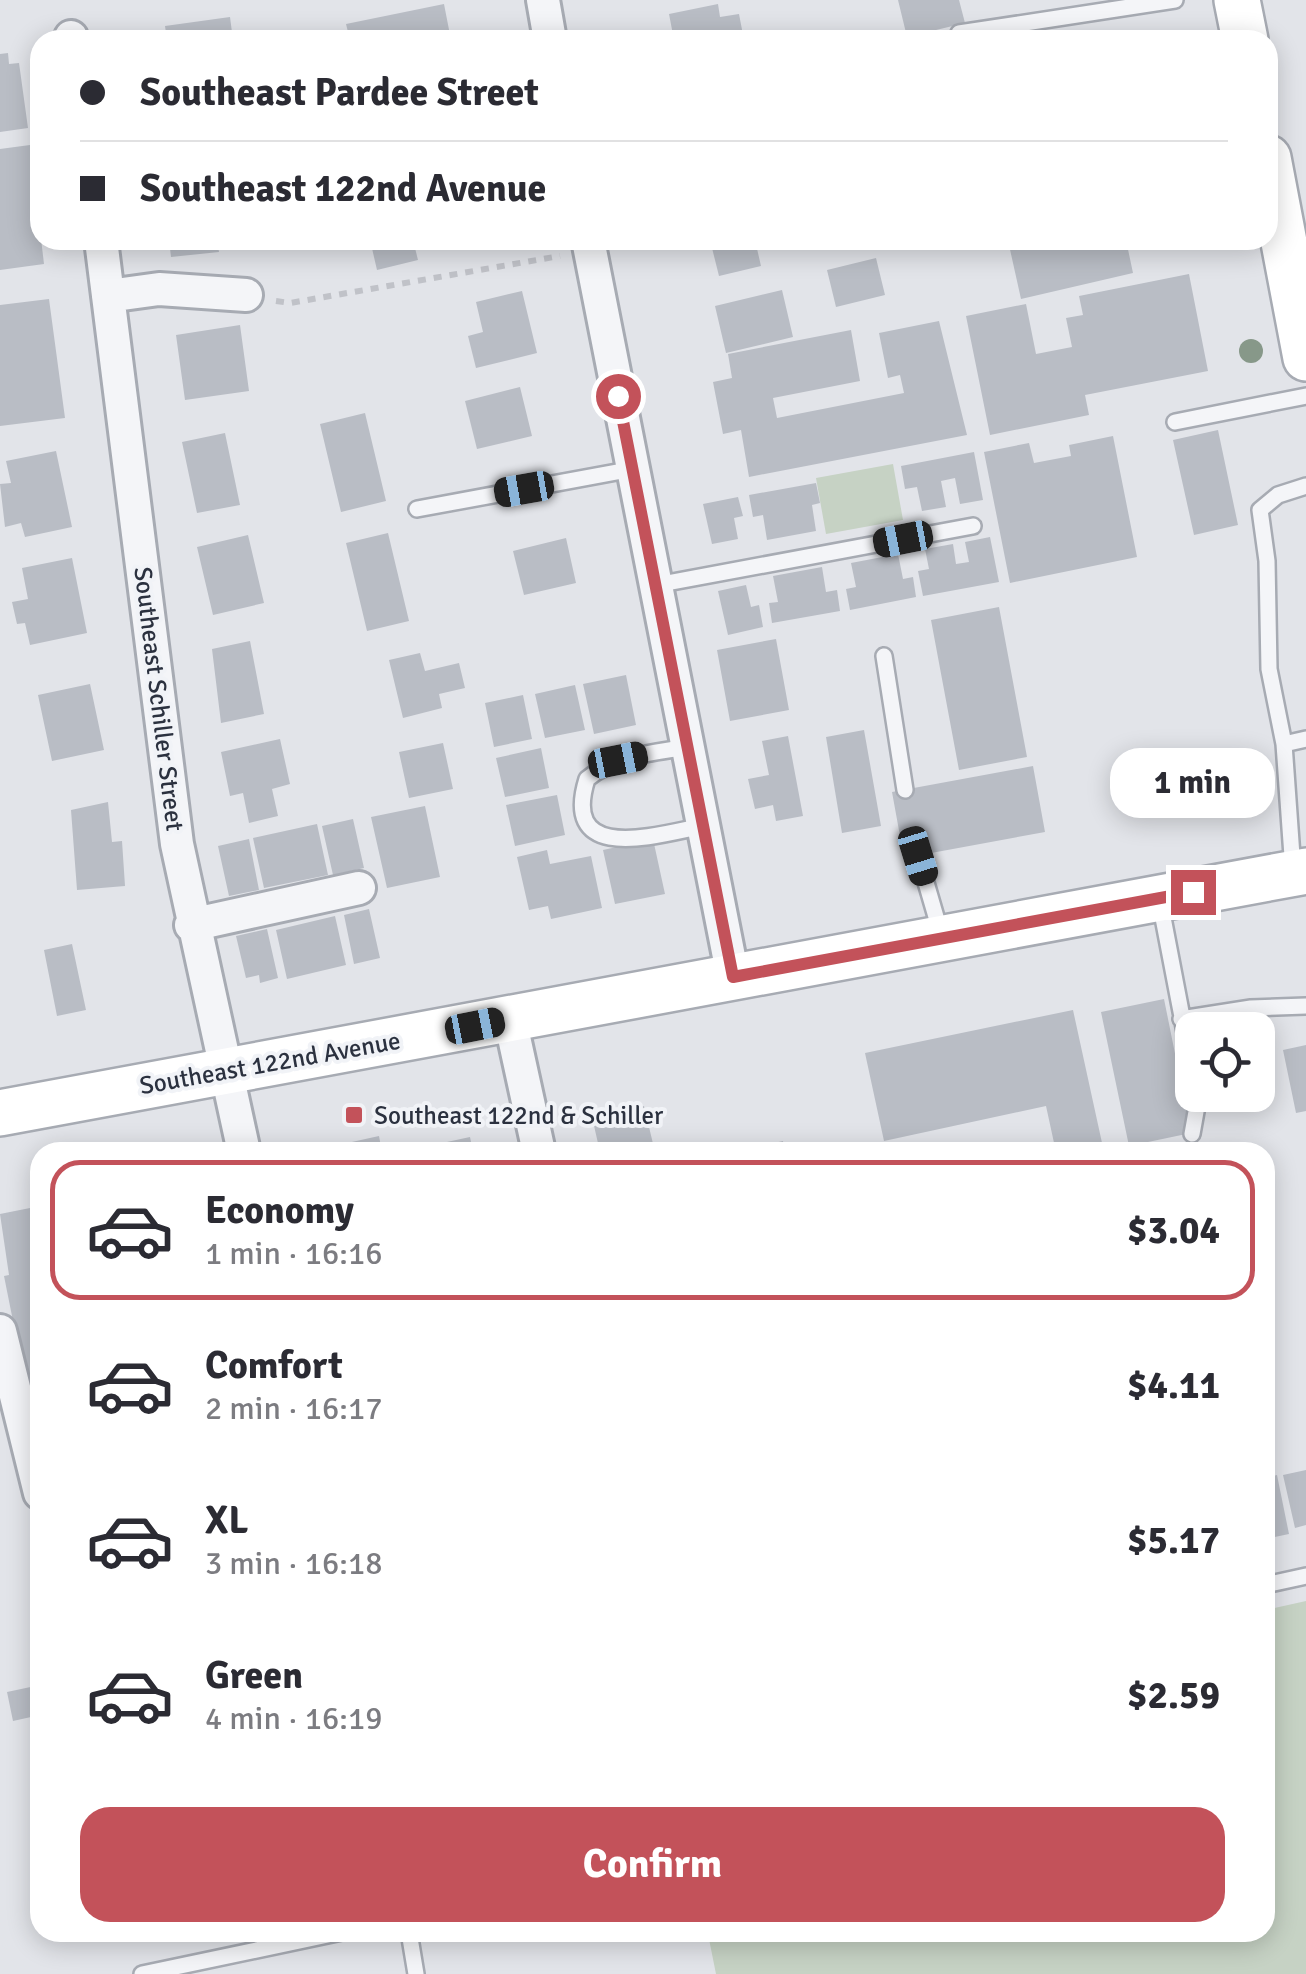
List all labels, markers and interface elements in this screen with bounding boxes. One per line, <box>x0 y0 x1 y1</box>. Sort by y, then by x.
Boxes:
text: Southeast Pardee Street <box>140 69 539 116</box>
text: Southeast 122nd Avenue <box>140 165 546 212</box>
route start <box>596 374 641 419</box>
car <box>492 469 556 509</box>
car <box>871 519 935 559</box>
street label: Southeast Schiller Street <box>127 565 191 833</box>
car <box>586 740 650 780</box>
callout: 1 min <box>1110 747 1276 817</box>
text: 1 min <box>1154 763 1231 802</box>
car <box>895 823 941 889</box>
route end <box>1171 870 1216 915</box>
car <box>443 1006 507 1046</box>
map controls <box>1175 1012 1275 1112</box>
button: locate <box>1175 1012 1275 1112</box>
street label: Southeast 122nd Avenue <box>137 1025 403 1101</box>
place label: Southeast 122nd & Schiller <box>374 1100 664 1131</box>
marker: Southeast 122nd & Schiller <box>343 1104 365 1126</box>
icon: car <box>85 1185 175 1275</box>
text: Economy <box>205 1187 354 1234</box>
text: $3.04 <box>1127 1207 1220 1254</box>
text: 1 min · 16:16 <box>205 1234 383 1273</box>
icon: car <box>85 1340 175 1430</box>
text: Comfort <box>205 1342 343 1389</box>
text: $4.11 <box>1127 1362 1220 1409</box>
text: 2 min · 16:17 <box>205 1389 383 1428</box>
icon: car <box>85 1495 175 1585</box>
text: XL <box>205 1497 248 1544</box>
text: $5.17 <box>1127 1517 1220 1564</box>
text: 3 min · 16:18 <box>205 1544 383 1583</box>
icon: car <box>85 1650 175 1740</box>
text: Green <box>205 1652 303 1699</box>
text: $2.59 <box>1127 1672 1220 1719</box>
text: 4 min · 16:19 <box>205 1699 383 1738</box>
button: Confirm <box>80 1807 1225 1922</box>

